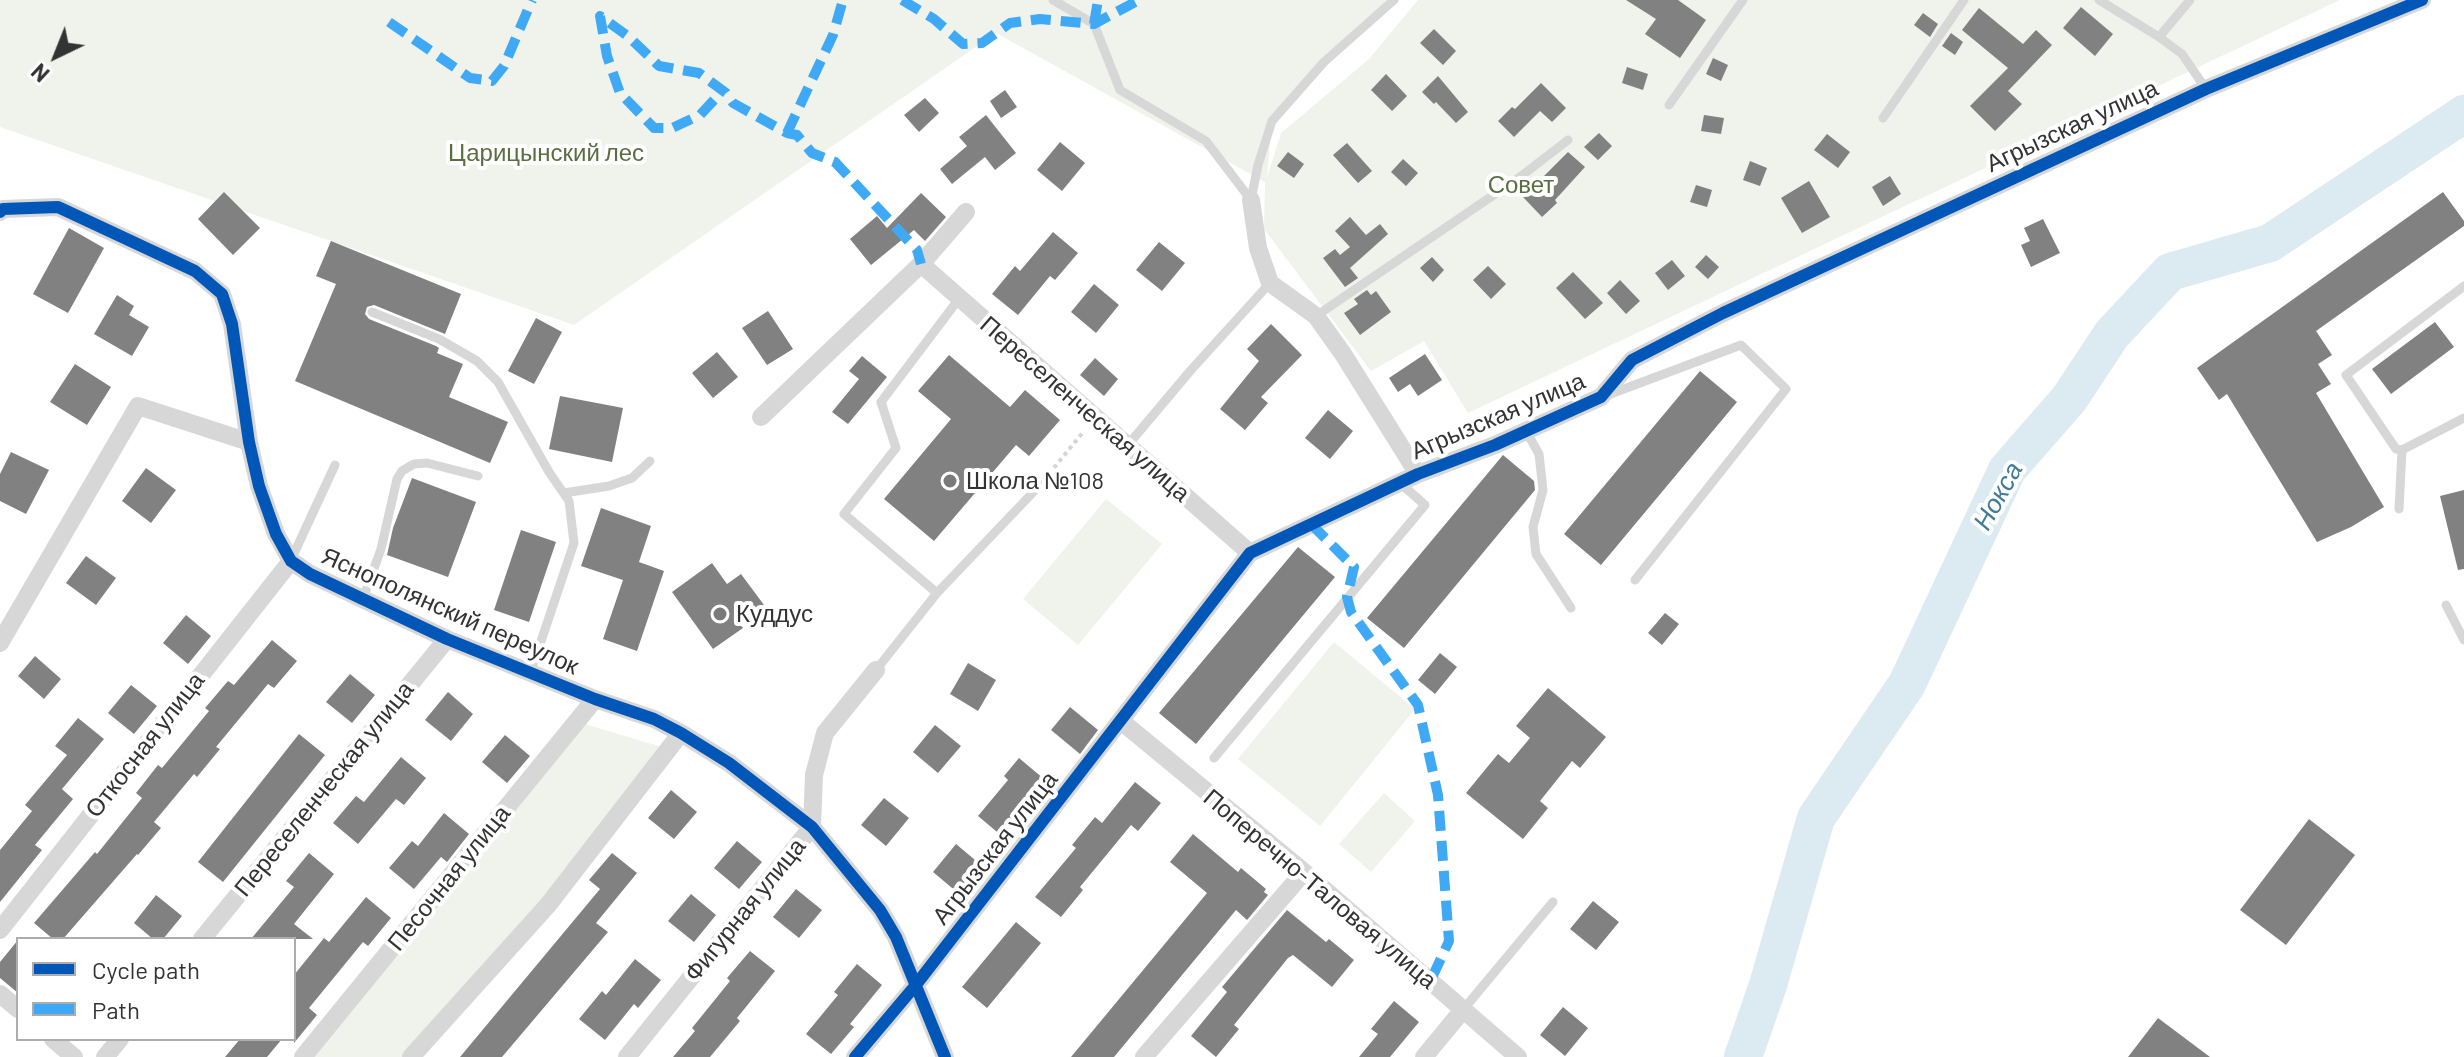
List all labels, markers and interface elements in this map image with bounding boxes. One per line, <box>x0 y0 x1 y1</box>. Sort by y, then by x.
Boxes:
north arrow <box>16 16 96 96</box>
text: N <box>25 59 54 88</box>
street label: Агрызская улица <box>1982 74 2162 178</box>
park label: Царицынский лес <box>448 139 644 167</box>
park label: Совет <box>1488 171 1554 199</box>
street label: Переселенческая улица <box>974 310 1196 508</box>
street label: Агрызская улица <box>1407 366 1589 466</box>
water label: Нокса <box>1967 457 2029 535</box>
place label: Школа №108 <box>966 467 1104 495</box>
marker: Школа №108 <box>941 472 959 490</box>
street label: Яснополянский переулок <box>317 541 583 681</box>
place label: Куддус <box>736 600 813 628</box>
marker: Куддус <box>711 605 729 623</box>
street label: Откосная улица <box>79 667 211 823</box>
street label: Переселенческая улица <box>228 676 420 902</box>
street label: Агрызская улица <box>926 766 1064 930</box>
street label: Поперечно-Таловая улица <box>1198 783 1442 995</box>
street label: Песочная улица <box>382 800 516 956</box>
street label: Фигурная улица <box>678 833 812 987</box>
legend <box>16 937 296 1041</box>
text: Cycle path <box>92 955 200 984</box>
text: Path <box>92 995 140 1024</box>

